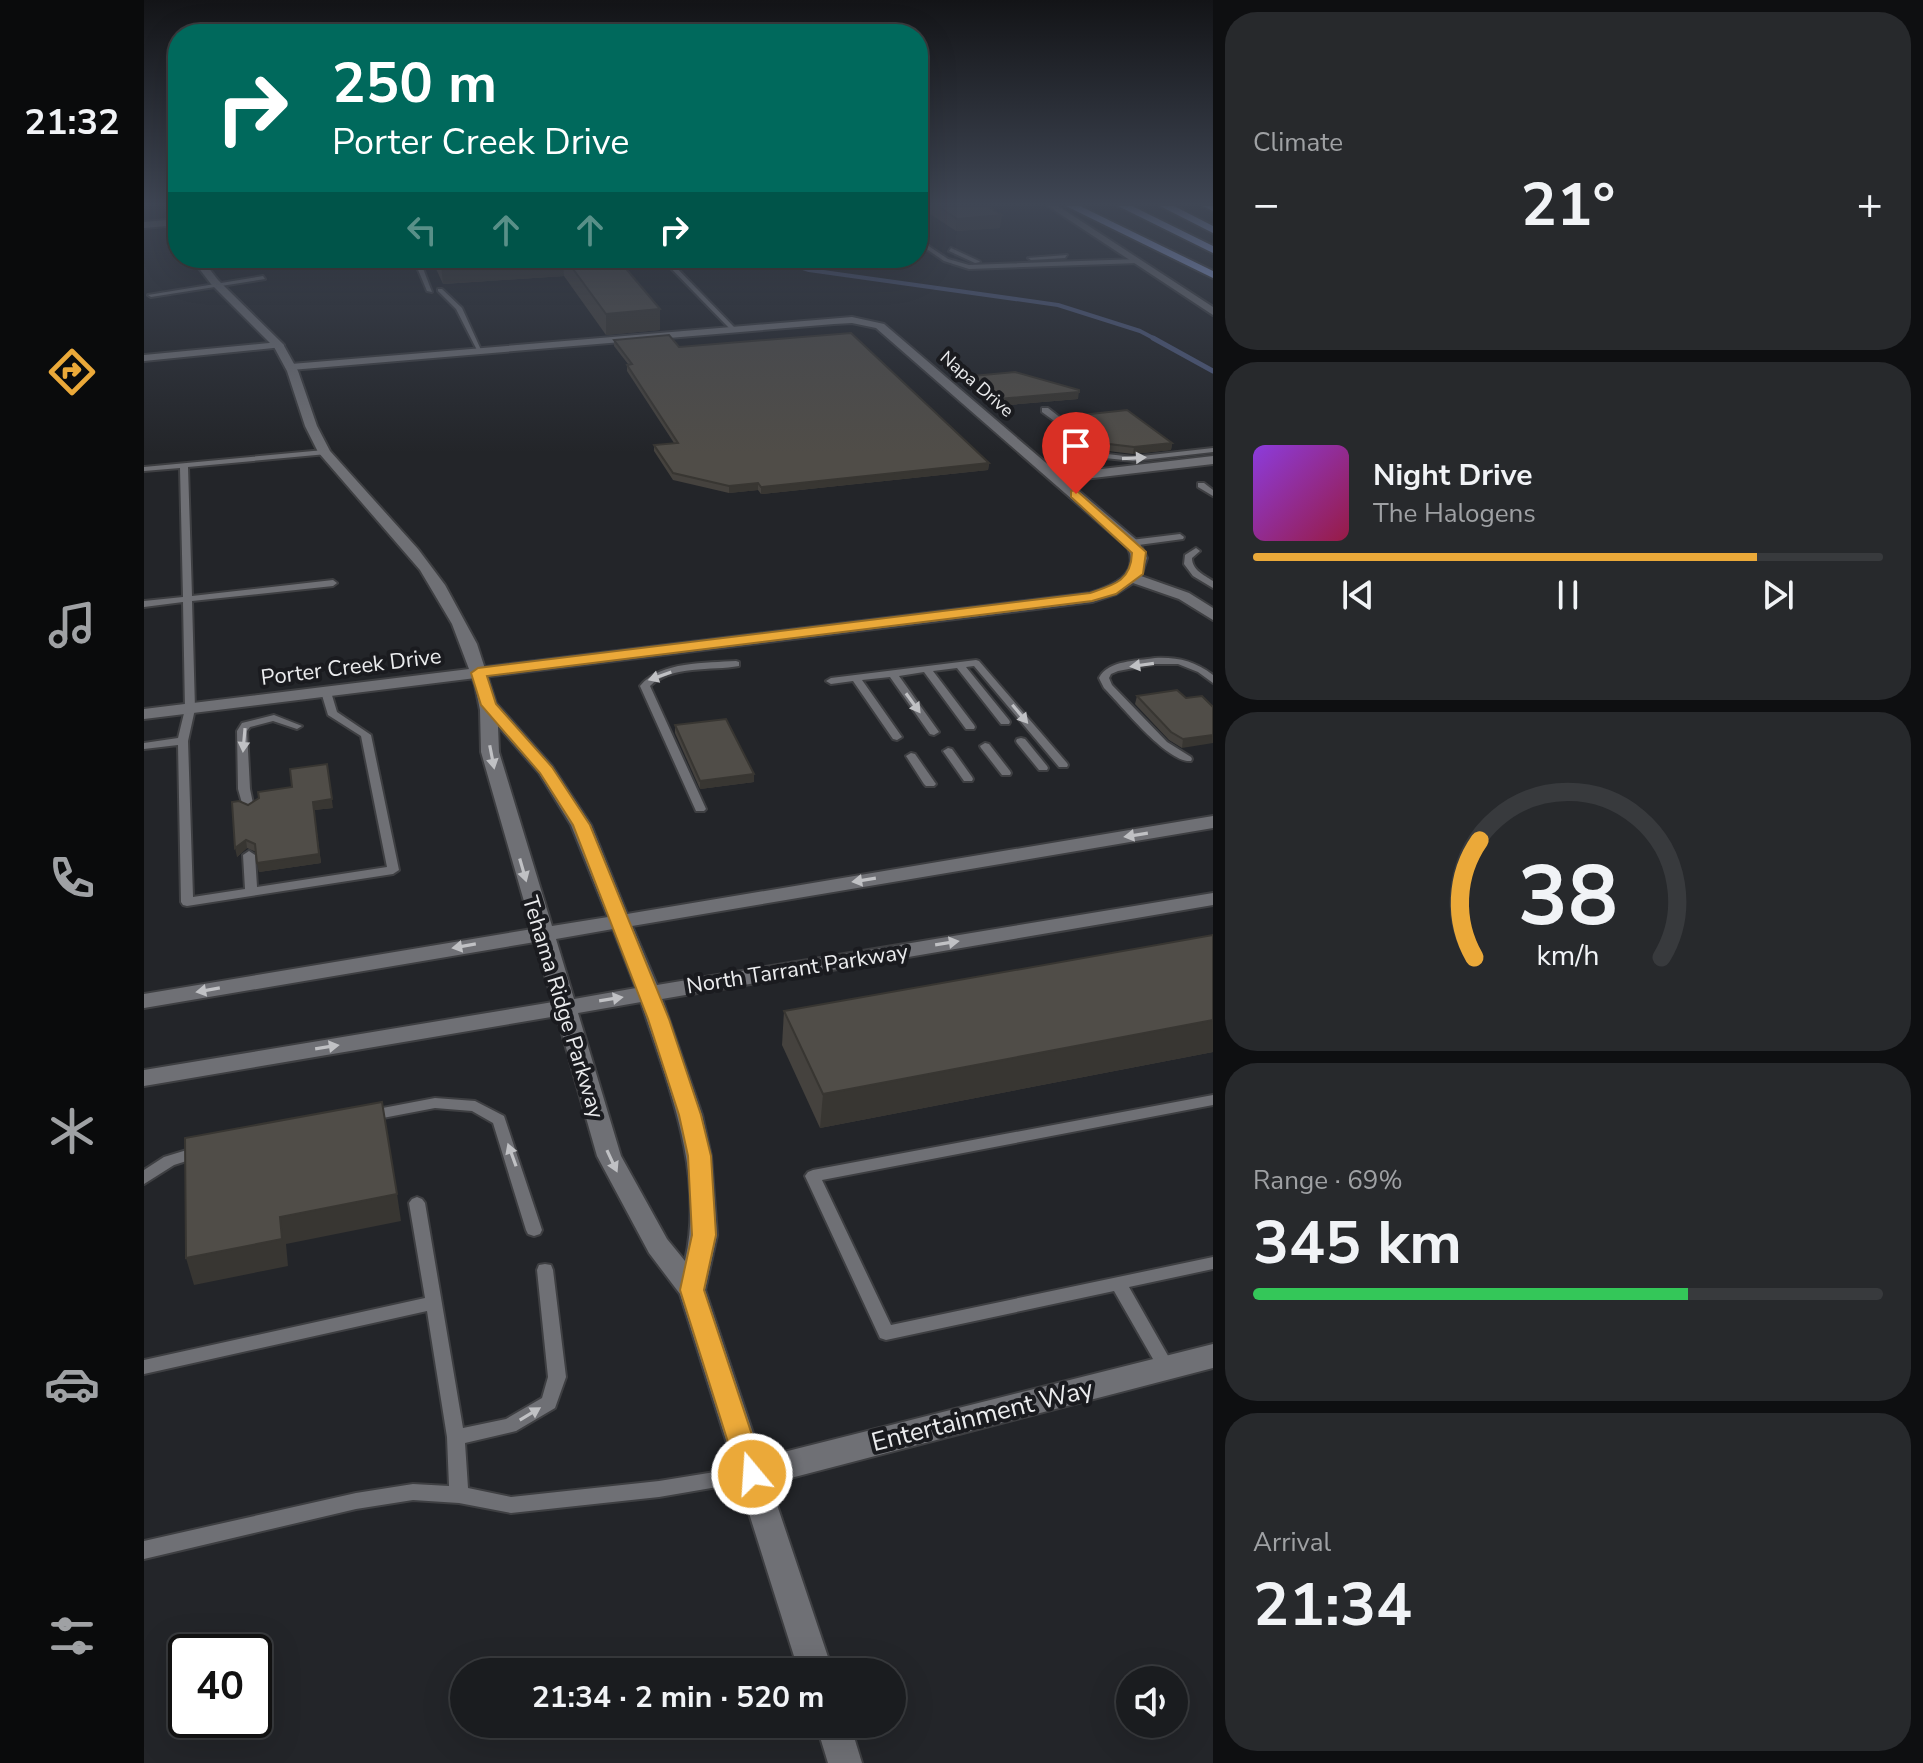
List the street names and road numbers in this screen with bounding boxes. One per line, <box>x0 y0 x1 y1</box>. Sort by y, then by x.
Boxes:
street label: Napa Drive <box>935 345 1019 423</box>
street label: Porter Creek Drive <box>259 641 443 693</box>
street label: Tehama Ridge Parkway <box>515 892 611 1123</box>
street label: North Tarrant Parkway <box>684 937 911 1001</box>
street label: Entertainment Way <box>868 1371 1097 1460</box>

